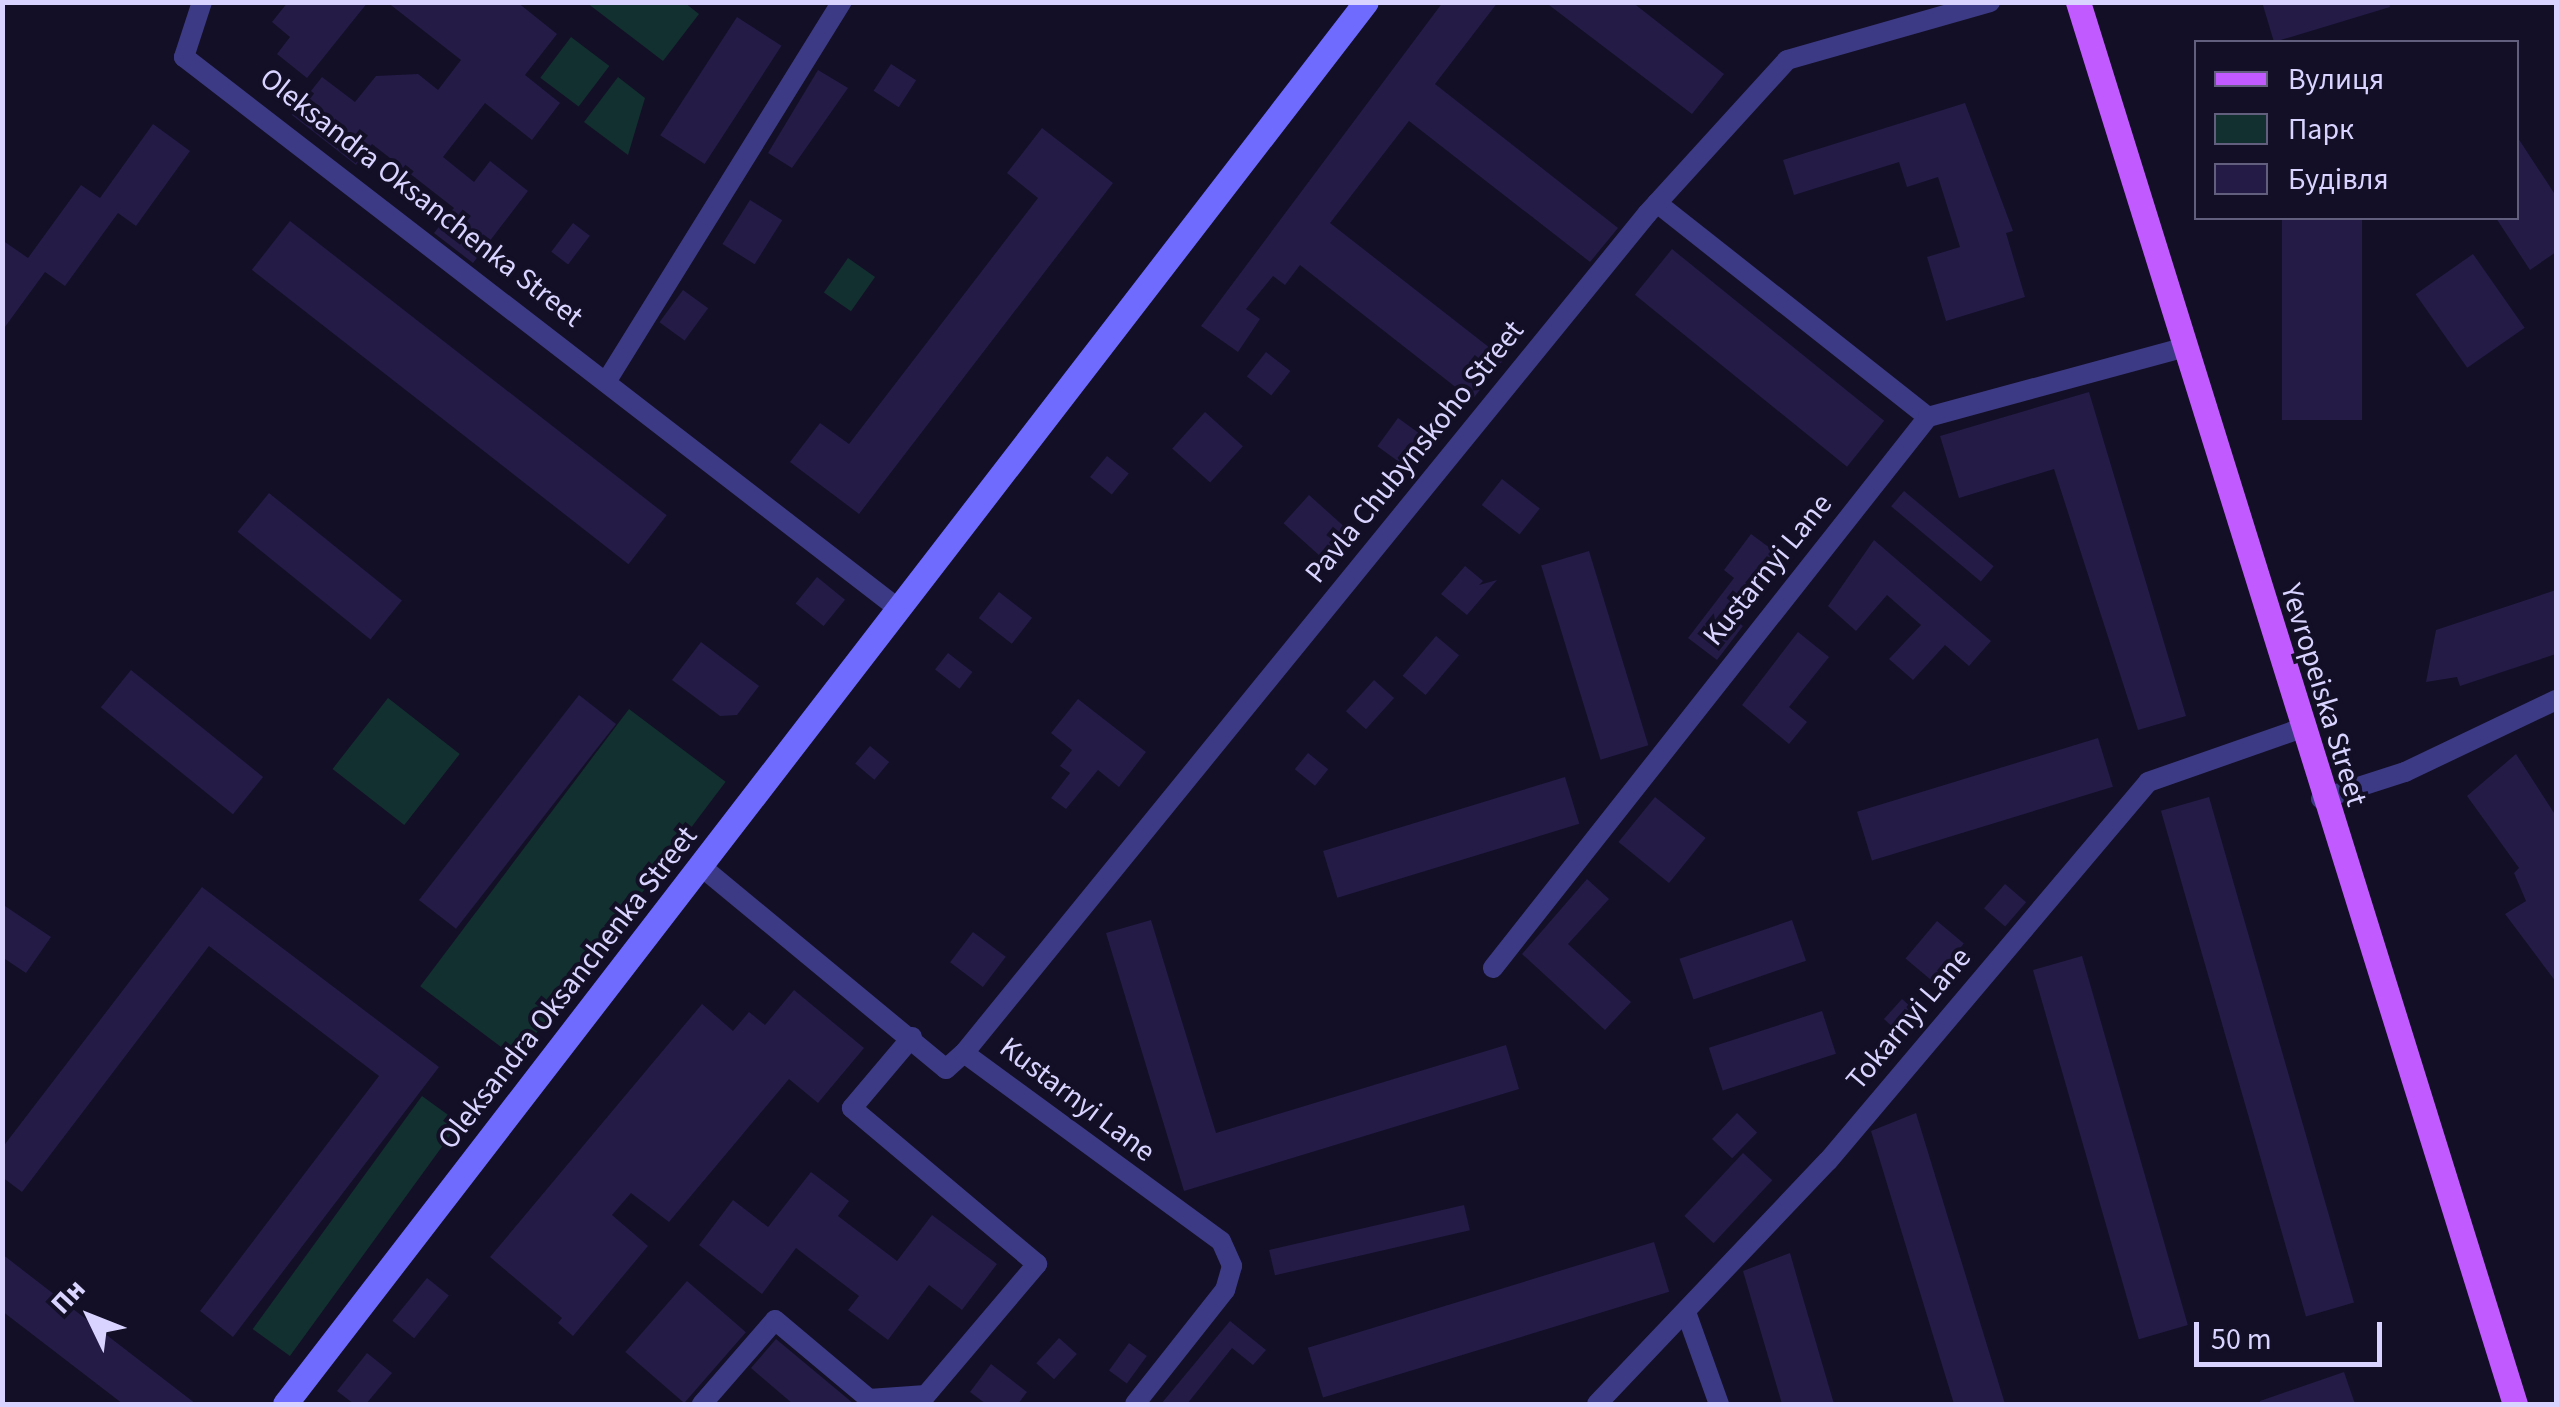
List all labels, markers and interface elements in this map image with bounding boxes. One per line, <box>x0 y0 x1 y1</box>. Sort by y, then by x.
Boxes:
legend <box>2194 40 2519 220</box>
text: Вулиця <box>2288 58 2384 101</box>
street label: Oleksandra Oksanchenka Street <box>252 61 590 335</box>
text: Парк <box>2288 108 2354 151</box>
text: Будівля <box>2288 158 2389 201</box>
street label: Pavla Chubynskoho Street <box>1298 314 1532 590</box>
street label: Kustarnyi Lane <box>1696 487 1840 653</box>
street label: Yevropeiska Street <box>2272 579 2374 811</box>
street label: Oleksandra Oksanchenka Street <box>431 819 705 1157</box>
street label: Tokarnyi Lane <box>1839 940 1979 1098</box>
street label: Kustarnyi Lane <box>992 1030 1162 1170</box>
north arrow <box>40 1267 140 1367</box>
text: Пн <box>42 1270 95 1323</box>
scale bar <box>2199 1302 2386 1364</box>
text: 50 m <box>2211 1318 2272 1361</box>

